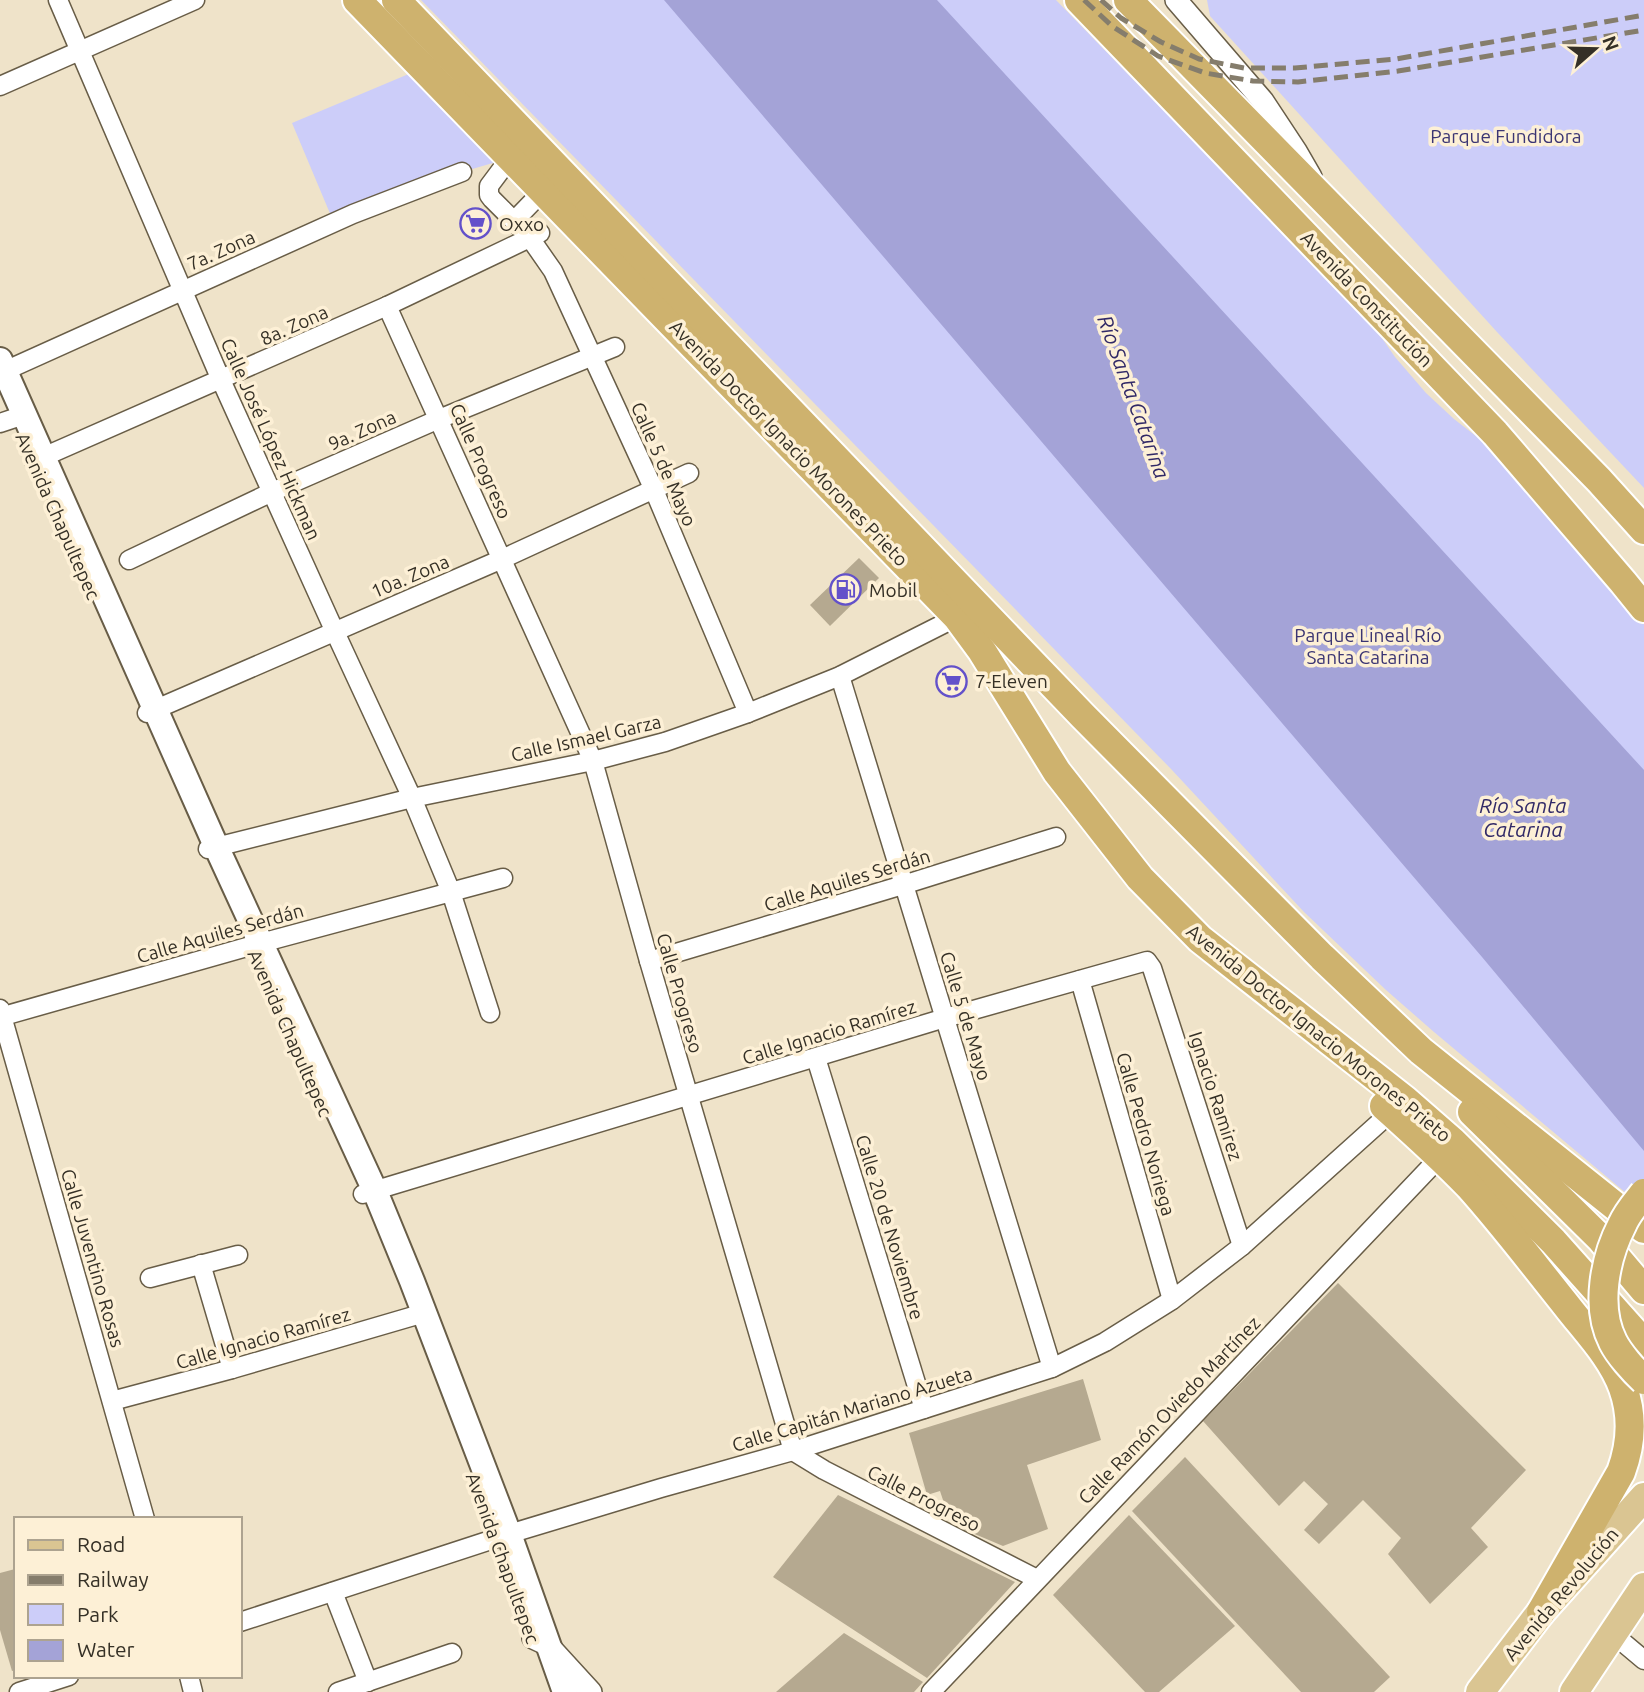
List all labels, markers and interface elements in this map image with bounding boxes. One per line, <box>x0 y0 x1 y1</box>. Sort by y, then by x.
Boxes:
north arrow <box>1560 14 1630 84</box>
text: N <box>1598 33 1624 54</box>
park label: Parque Fundidora <box>1430 125 1582 147</box>
supermarket icon: Oxxo <box>459 207 493 241</box>
place label: Oxxo <box>499 213 544 235</box>
street label: 7a. Zona <box>184 225 258 275</box>
street label: Avenida Constitución <box>1297 227 1437 371</box>
street label: 8a. Zona <box>257 300 331 350</box>
water label: Río Santa Catarina <box>1093 312 1175 482</box>
street label: Avenida Doctor Ignacio Morones Prieto <box>665 315 913 571</box>
street label: Calle José López Hickman <box>217 335 325 543</box>
street label: Calle 5 de Mayo <box>627 398 701 530</box>
street label: Calle Progreso <box>446 400 516 522</box>
street label: 9a. Zona <box>325 405 399 455</box>
street label: Avenida Chapultepec <box>11 429 105 603</box>
street label: 10a. Zona <box>368 550 452 602</box>
fuel station icon: Mobil <box>829 573 863 607</box>
place label: Mobil <box>869 579 917 601</box>
park label: Parque Lineal Río Santa Catarina <box>1294 624 1442 668</box>
supermarket icon: 7-Eleven <box>935 664 969 698</box>
place label: 7-Eleven <box>975 670 1048 692</box>
street label: Calle Ismael Garza <box>509 710 663 766</box>
water label: Río Santa Catarina <box>1479 793 1567 841</box>
street label: Calle Aquiles Serdán <box>761 844 933 916</box>
street label: Calle Aquiles Serdán <box>134 899 306 967</box>
street label: Avenida Doctor Ignacio Morones Prieto <box>1183 920 1455 1146</box>
street label: Calle Progreso <box>652 930 708 1056</box>
street label: Avenida Chapultepec <box>243 946 337 1120</box>
street label: Calle 5 de Mayo <box>936 949 996 1083</box>
street label: Calle Ignacio Ramírez <box>739 995 919 1069</box>
street label: Ignacio Ramirez <box>1185 1029 1247 1164</box>
street label: Calle Pedro Noriega <box>1112 1050 1180 1218</box>
street label: Calle 20 de Noviembre <box>851 1132 929 1322</box>
street label: Calle Juventino Rosas <box>57 1166 129 1350</box>
street label: Calle Ignacio Ramírez <box>173 1302 353 1373</box>
street label: Calle Ramón Oviedo Martínez <box>1074 1312 1265 1508</box>
street label: Calle Capitán Mariano Azueta <box>729 1362 975 1456</box>
street label: Calle Progreso <box>864 1460 984 1536</box>
street label: Avenida Chapultepec <box>462 1470 544 1647</box>
legend <box>14 1517 242 1678</box>
street label: Avenida Revolución <box>1499 1523 1623 1665</box>
text: Road <box>77 1532 125 1556</box>
text: Railway <box>77 1567 149 1591</box>
text: Park <box>77 1602 119 1626</box>
text: Water <box>77 1637 135 1661</box>

